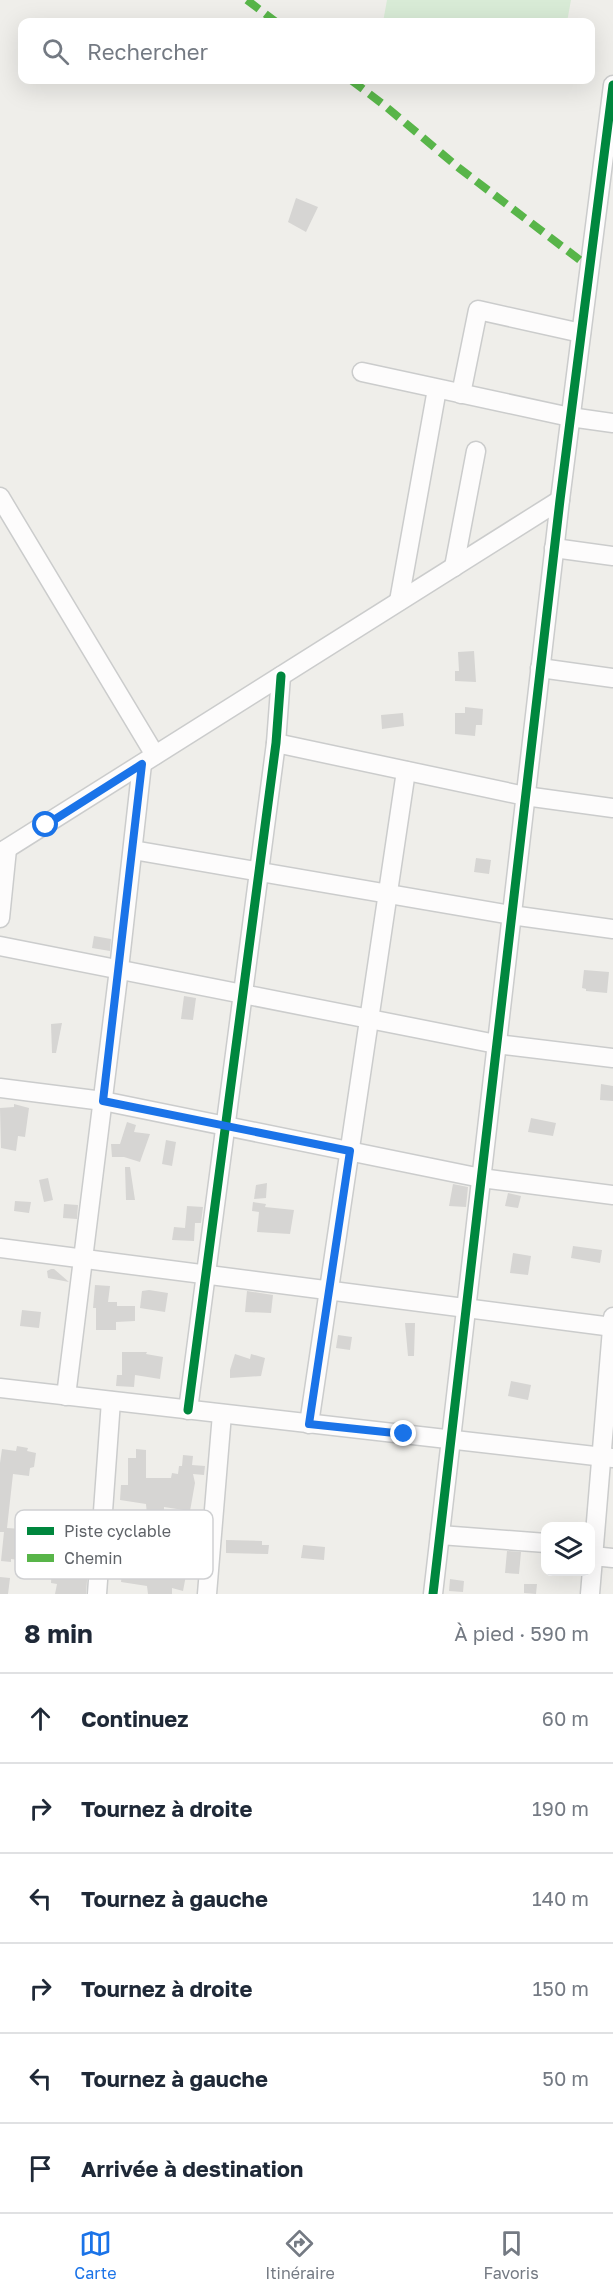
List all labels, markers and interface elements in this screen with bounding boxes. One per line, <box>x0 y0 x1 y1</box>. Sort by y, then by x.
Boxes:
search box <box>18 18 595 84</box>
icon: search <box>39 35 72 68</box>
text: Rechercher <box>87 38 208 65</box>
route start <box>32 811 58 837</box>
route end <box>390 1420 416 1446</box>
legend <box>15 1510 213 1579</box>
text: Piste cyclable <box>64 1521 171 1541</box>
map controls <box>541 1522 595 1576</box>
button: layers <box>541 1522 595 1576</box>
text: Chemin <box>64 1548 122 1568</box>
text: 8 min <box>24 1618 93 1649</box>
text: À pied · 590 m <box>454 1621 589 1645</box>
icon: ahead <box>24 1702 57 1735</box>
text: Continuez <box>81 1705 188 1732</box>
text: 60 m <box>542 1706 589 1730</box>
icon: right <box>24 1792 57 1825</box>
text: Tournez à droite <box>81 1795 252 1822</box>
text: 190 m <box>532 1796 589 1820</box>
icon: left <box>24 1882 57 1915</box>
text: Tournez à gauche <box>81 1885 268 1912</box>
text: 140 m <box>532 1886 589 1910</box>
icon: right <box>24 1972 57 2005</box>
text: Tournez à droite <box>81 1975 252 2002</box>
text: 150 m <box>533 1976 589 2000</box>
icon: left <box>24 2062 57 2095</box>
text: Tournez à gauche <box>81 2065 268 2092</box>
text: 50 m <box>542 2066 589 2090</box>
icon: arrive <box>24 2152 57 2185</box>
text: Arrivée à destination <box>81 2155 303 2182</box>
tab: Carte <box>74 2227 117 2283</box>
tab: Itinéraire <box>265 2227 335 2283</box>
tab: Favoris <box>483 2227 539 2283</box>

